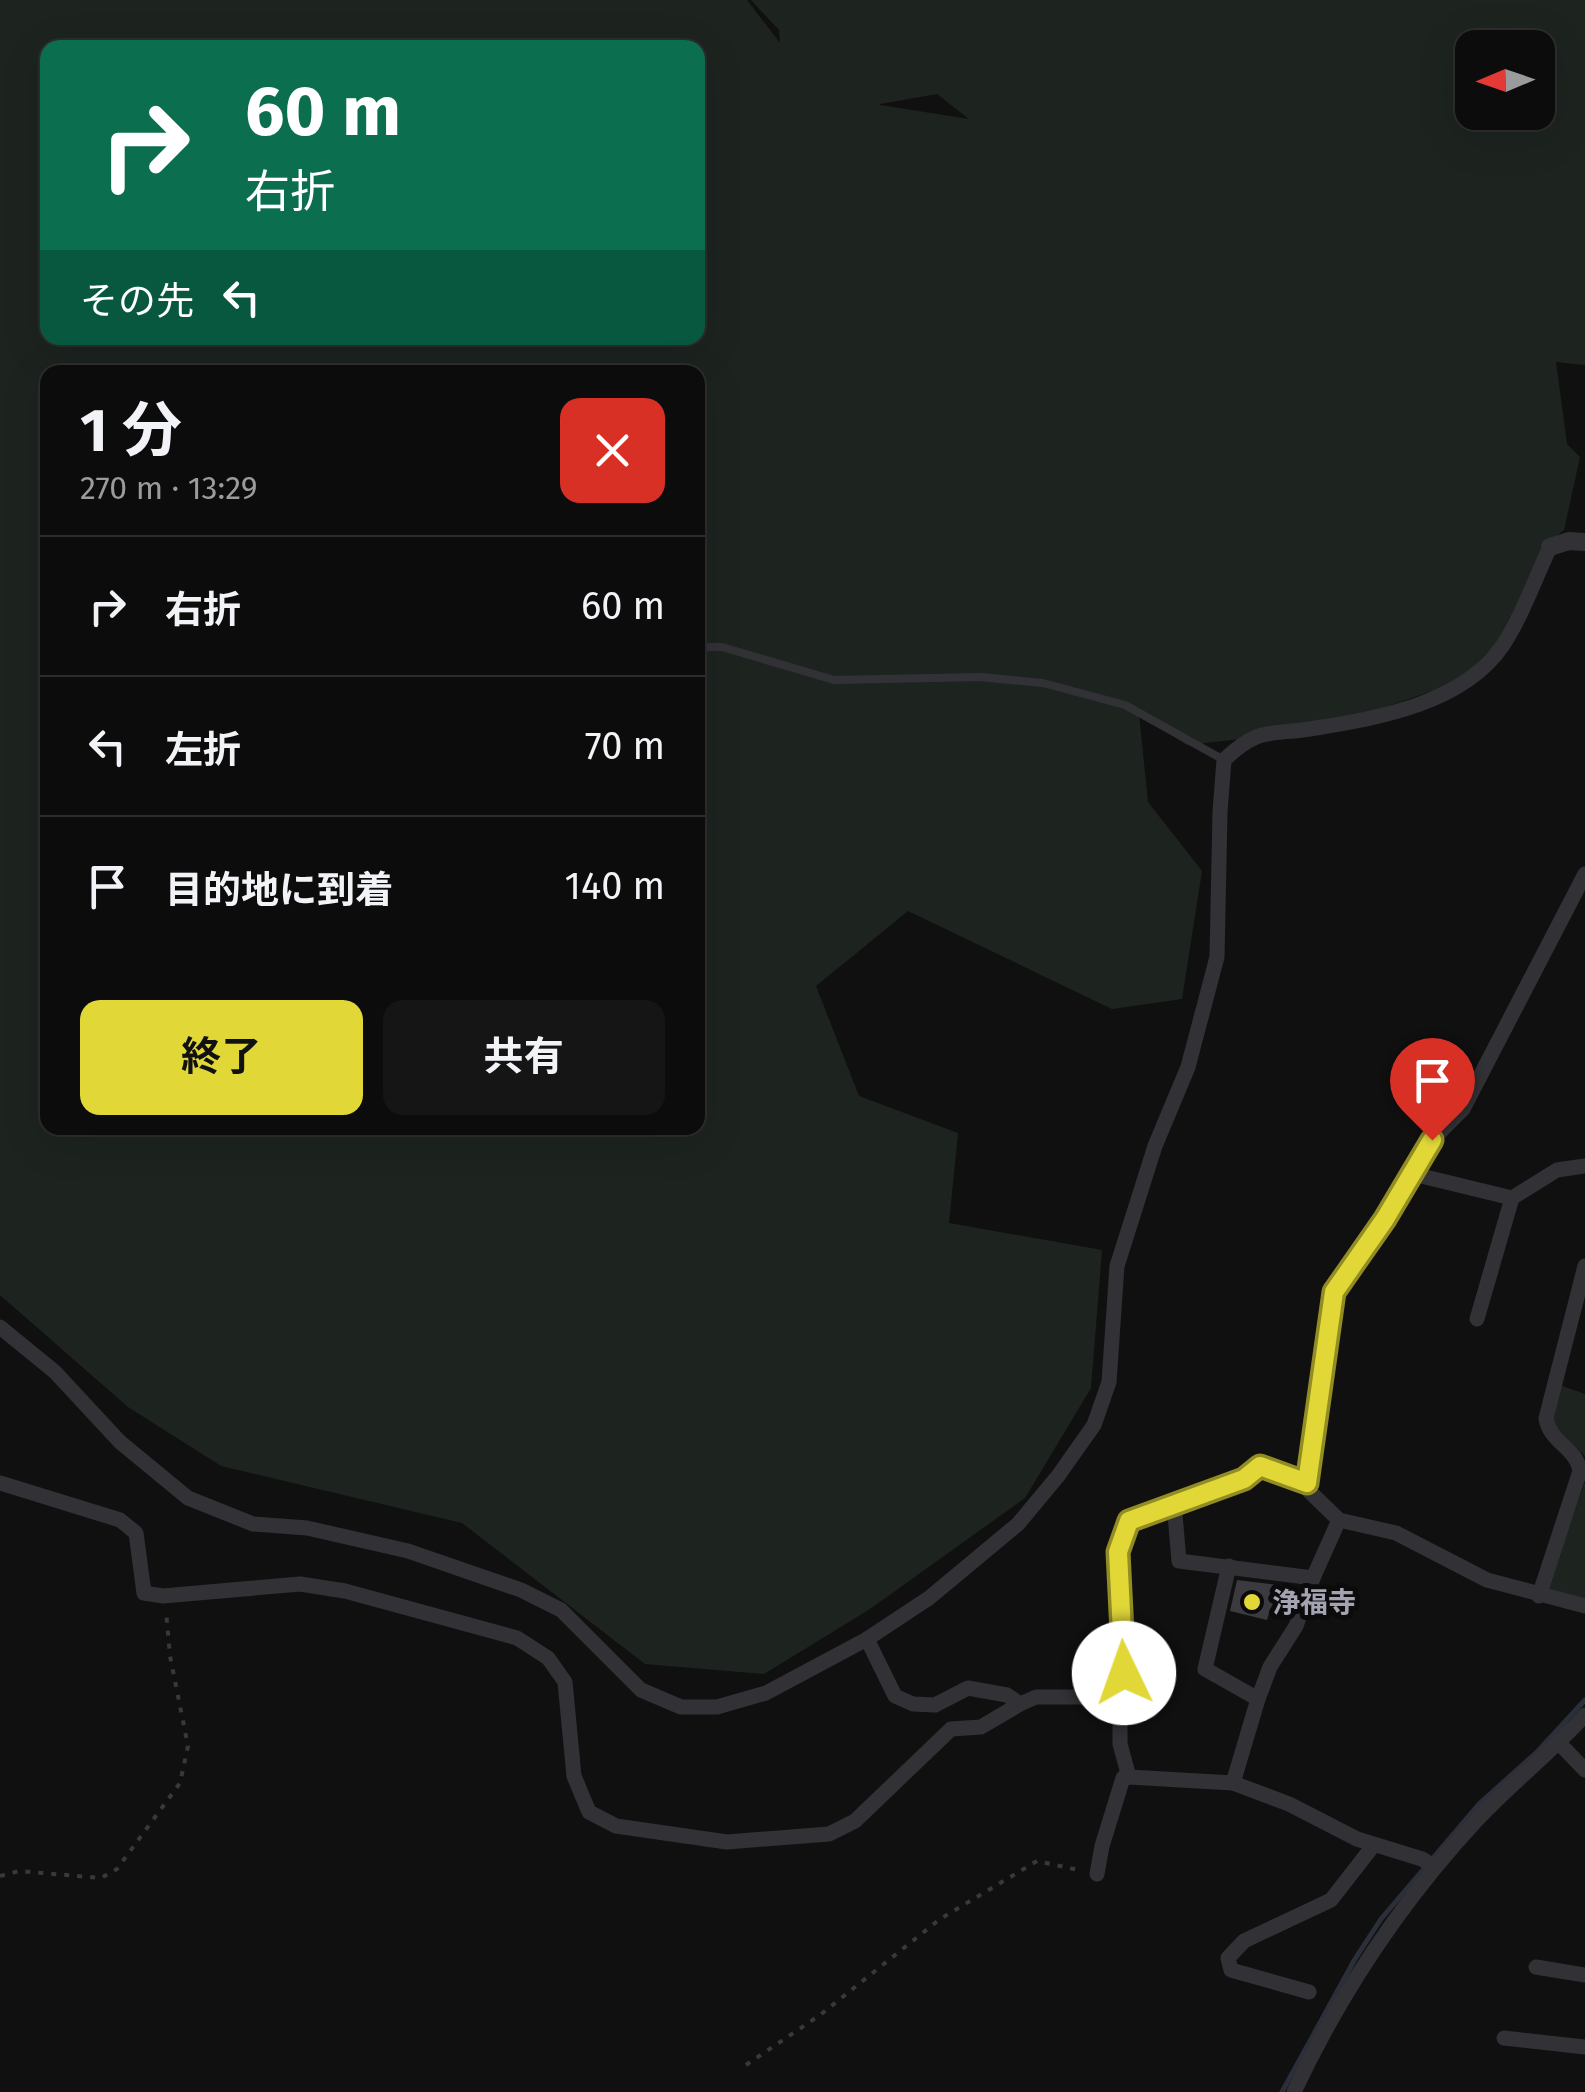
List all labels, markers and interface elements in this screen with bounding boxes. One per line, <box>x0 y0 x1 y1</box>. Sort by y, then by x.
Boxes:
north arrow <box>1455 30 1555 130</box>
map controls <box>1455 30 1555 130</box>
text: 60 m <box>245 70 401 154</box>
icon: right <box>80 80 210 210</box>
text: 右折 <box>245 165 335 219</box>
icon: left <box>214 270 269 325</box>
text: その先 <box>80 278 194 324</box>
text: 1 分 <box>80 395 182 467</box>
button: close <box>560 398 665 503</box>
text: 270 m · 13:29 <box>80 469 258 507</box>
icon: right <box>80 579 135 634</box>
text: 60 m <box>581 583 665 629</box>
text: 右折 <box>165 587 241 633</box>
icon: left <box>80 719 135 774</box>
text: 70 m <box>585 723 665 769</box>
text: 左折 <box>165 727 241 773</box>
icon: arrive <box>80 859 135 914</box>
text: 140 m <box>564 863 665 909</box>
text: 目的地に到着 <box>165 867 393 913</box>
button: 終了 <box>80 1000 363 1115</box>
button: 共有 <box>383 1000 665 1115</box>
pin <box>1390 1038 1475 1141</box>
icon: arrive <box>1405 1053 1460 1108</box>
place label: 浄福寺 <box>1272 1586 1356 1619</box>
marker: 浄福寺 <box>1241 1591 1263 1613</box>
position arrow <box>1072 1621 1176 1725</box>

